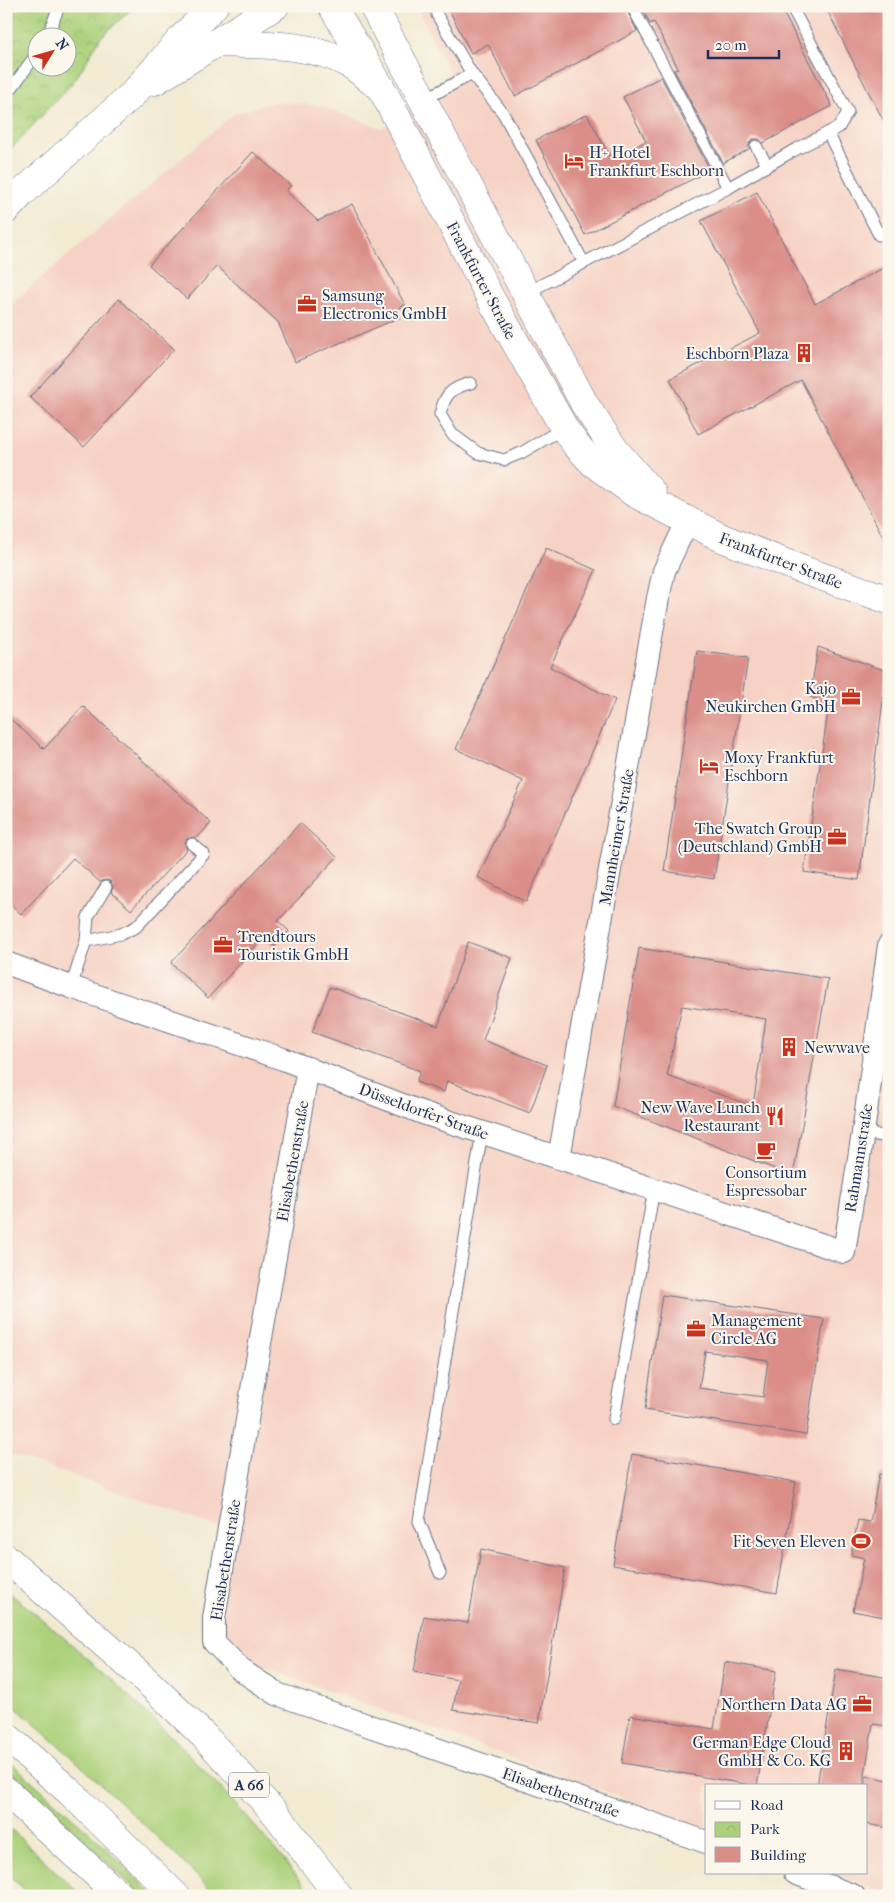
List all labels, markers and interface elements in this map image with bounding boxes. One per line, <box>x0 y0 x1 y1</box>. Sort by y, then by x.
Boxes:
north arrow <box>28 28 78 78</box>
scale bar <box>708 28 779 60</box>
text: N <box>52 35 72 54</box>
text: 20 m <box>715 36 747 54</box>
place label: H+ Hotel Frankfurt Eschborn <box>589 143 725 180</box>
hotel icon: H+ Hotel Frankfurt Eschborn <box>563 150 585 172</box>
street label: Frankfurter Straße <box>443 218 521 342</box>
place label: Samsung Electronics GmbH <box>322 286 447 323</box>
office icon: Samsung Electronics GmbH <box>296 293 318 315</box>
building icon: Eschborn Plaza <box>793 342 815 364</box>
place label: Eschborn Plaza <box>686 344 790 363</box>
street label: Frankfurter Straße <box>717 528 845 593</box>
place label: Kajo Neukirchen GmbH <box>706 679 836 716</box>
office icon: Kajo Neukirchen GmbH <box>840 686 862 708</box>
place label: Moxy Frankfurt Eschborn <box>724 748 834 785</box>
hotel icon: Moxy Frankfurt Eschborn <box>698 755 720 777</box>
street label: Mannheimer Straße <box>595 767 638 907</box>
place label: The Swatch Group (Deutschland) GmbH <box>678 819 822 856</box>
office icon: The Swatch Group (Deutschland) GmbH <box>826 826 848 848</box>
place label: Trendtours Touristik GmbH <box>238 927 350 964</box>
office icon: Trendtours Touristik GmbH <box>212 934 234 956</box>
building icon: Newwave <box>778 1036 800 1058</box>
place label: Newwave <box>804 1038 870 1057</box>
street label: Düsseldorfer Straße <box>356 1079 491 1144</box>
place label: New Wave Lunch Restaurant <box>640 1098 760 1135</box>
street label: Elisabethenstraße <box>272 1099 313 1223</box>
street label: Rahmannstraße <box>841 1102 876 1214</box>
restaurant icon: New Wave Lunch Restaurant <box>764 1105 786 1127</box>
cafe icon: Consortium Espressobar <box>755 1139 777 1161</box>
place label: Consortium Espressobar <box>725 1163 807 1200</box>
place label: Management Circle AG <box>711 1311 803 1348</box>
office icon: Management Circle AG <box>685 1318 707 1340</box>
street label: Elisabethenstraße <box>207 1498 244 1622</box>
sports icon: Fit Seven Eleven <box>850 1530 872 1552</box>
place label: Fit Seven Eleven <box>733 1532 847 1551</box>
office icon: Northern Data AG <box>851 1693 873 1715</box>
place label: Northern Data AG <box>721 1695 847 1714</box>
place label: German Edge Cloud GmbH & Co. KG <box>692 1733 831 1770</box>
building icon: German Edge Cloud GmbH & Co. KG <box>835 1740 857 1762</box>
street label: Elisabethenstraße <box>500 1763 622 1821</box>
road number: A 66 <box>229 1772 269 1798</box>
legend <box>705 1784 868 1874</box>
text: Road <box>750 1796 784 1814</box>
text: Park <box>750 1820 780 1838</box>
text: Building <box>750 1846 807 1864</box>

